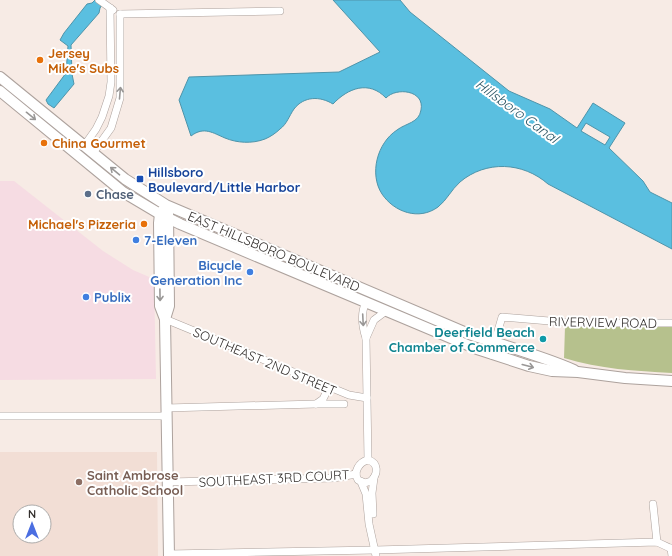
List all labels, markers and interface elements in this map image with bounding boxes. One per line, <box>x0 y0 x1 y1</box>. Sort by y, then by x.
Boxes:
place label: Jersey Mike's Subs <box>48 45 119 76</box>
marker: Jersey Mike's Subs <box>35 55 45 65</box>
water label: Hillsboro Canal <box>472 75 563 148</box>
one-way arrow <box>117 87 124 100</box>
one-way arrow <box>25 111 36 120</box>
place label: China Gourmet <box>52 135 146 151</box>
marker: China Gourmet <box>39 138 49 148</box>
place label: Hillsboro Boulevard/Little Harbor <box>148 164 301 195</box>
one-way arrow <box>110 167 120 176</box>
marker: Hillsboro Boulevard/Little Harbor <box>135 174 145 184</box>
place label: Chase <box>96 186 134 202</box>
marker: Chase <box>83 189 93 199</box>
street label: EAST HILLSBORO BOULEVARD <box>186 207 362 295</box>
place label: Michael's Pizzeria <box>28 216 136 232</box>
marker: Michael's Pizzeria <box>139 219 149 229</box>
place label: 7-Eleven <box>144 232 197 248</box>
marker: 7-Eleven <box>131 235 141 245</box>
place label: Bicycle Generation Inc <box>150 257 242 288</box>
marker: Bicycle Generation Inc <box>245 267 255 277</box>
one-way arrow <box>156 288 164 301</box>
place label: Publix <box>94 289 131 305</box>
marker: Publix <box>81 292 91 302</box>
one-way arrow <box>359 313 366 326</box>
street label: RIVERVIEW ROAD <box>549 313 657 331</box>
street label: SOUTHEAST 2ND STREET <box>191 323 339 399</box>
place label: Deerfield Beach Chamber of Commerce <box>389 324 535 355</box>
marker: Deerfield Beach Chamber of Commerce <box>538 334 548 344</box>
one-way arrow <box>521 363 534 370</box>
street label: SOUTHEAST 3RD COURT <box>198 466 350 490</box>
place label: Saint Ambrose Catholic School <box>87 467 183 498</box>
marker: Saint Ambrose Catholic School <box>74 477 84 487</box>
north arrow <box>12 504 52 544</box>
text: N <box>28 507 36 521</box>

